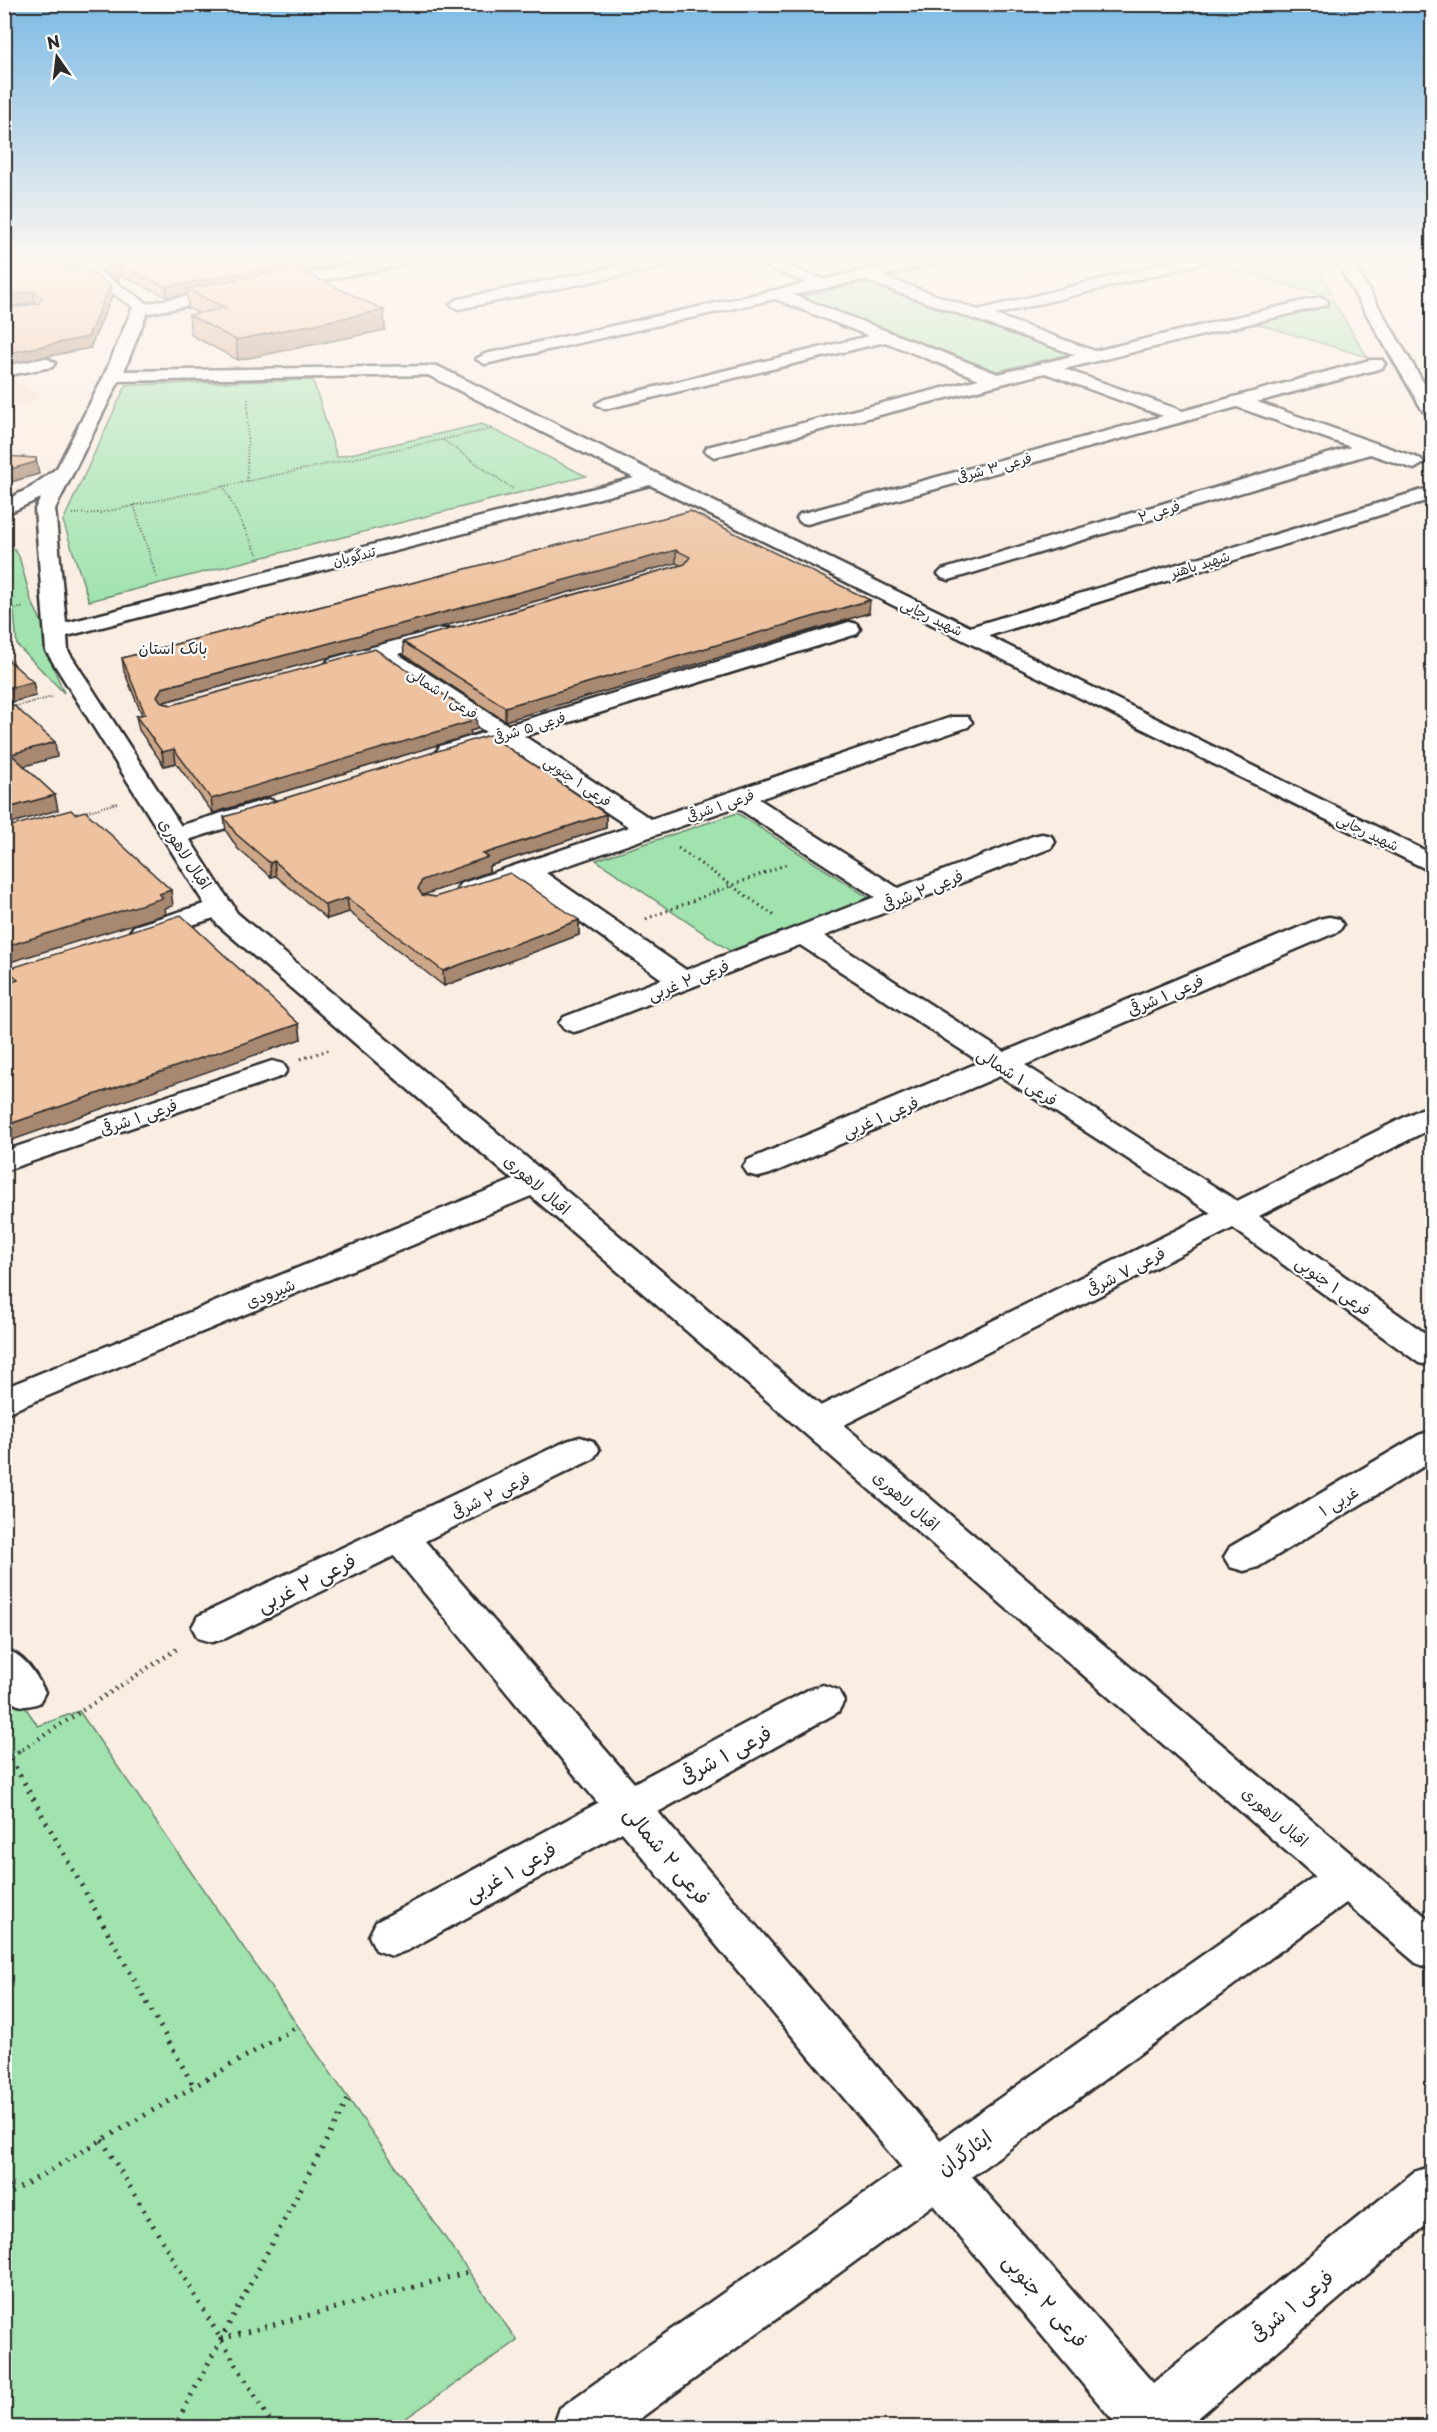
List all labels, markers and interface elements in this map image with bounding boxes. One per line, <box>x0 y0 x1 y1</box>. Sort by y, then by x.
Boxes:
north arrow <box>27 27 87 87</box>
text: N <box>44 28 62 55</box>
street label: فرعی ۳ شرقی <box>954 447 1034 487</box>
street label: فرعی ۲ <box>1135 495 1183 527</box>
street label: تندگویان <box>330 540 379 571</box>
street label: شهید باهنر <box>1167 545 1232 583</box>
street label: شهید رجایی <box>898 593 966 641</box>
district label: بانک استان <box>139 635 207 659</box>
street label: فرعی ۱ شمالی <box>404 662 482 724</box>
street label: فرعی ۵ شرقی <box>490 706 568 748</box>
street label: فرعی ۱ جنوبی <box>540 751 616 811</box>
street label: فرعی ۱ شرقی <box>683 784 757 826</box>
street label: شهید رجایی <box>1334 808 1402 856</box>
street label: اقبال لاهوری <box>154 812 218 894</box>
street label: فرعی ۲ شرقی <box>878 862 966 916</box>
street label: فرعی ۲ غربی <box>644 952 732 1006</box>
street label: فرعی ۱ شرقی <box>1123 967 1207 1021</box>
street label: فرعی ۱ شمالی <box>973 1041 1063 1111</box>
street label: فرعی ۱ غربی <box>838 1089 922 1143</box>
street label: فرعی ۱ شرقی <box>96 1092 180 1140</box>
street label: اقبال لاهوری <box>499 1148 577 1220</box>
street label: فرعی ۷ شرقی <box>1081 1240 1169 1300</box>
street label: فرعی ۱ جنوبی <box>1291 1249 1377 1321</box>
street label: شیرودی <box>242 1271 298 1313</box>
street label: فرعی ۲ شرقی <box>446 1464 534 1524</box>
street label: اقبال لاهوری <box>868 1464 946 1536</box>
street label: ۱ غربی <box>1314 1479 1362 1521</box>
street label: فرعی ۲ غربی <box>251 1545 361 1619</box>
street label: فرعی ۱ شرقی <box>673 1717 777 1791</box>
street label: اقبال لاهوری <box>1237 1780 1315 1852</box>
street label: فرعی ۲ شمالی <box>618 1799 718 1911</box>
street label: فرعی ۱ غربی <box>459 1833 561 1909</box>
street label: ایثارگران <box>930 2122 998 2182</box>
street label: فرعی ۲ جنوبی <box>996 2246 1096 2354</box>
street label: فرعی ۱ شرقی <box>1242 2262 1340 2348</box>

